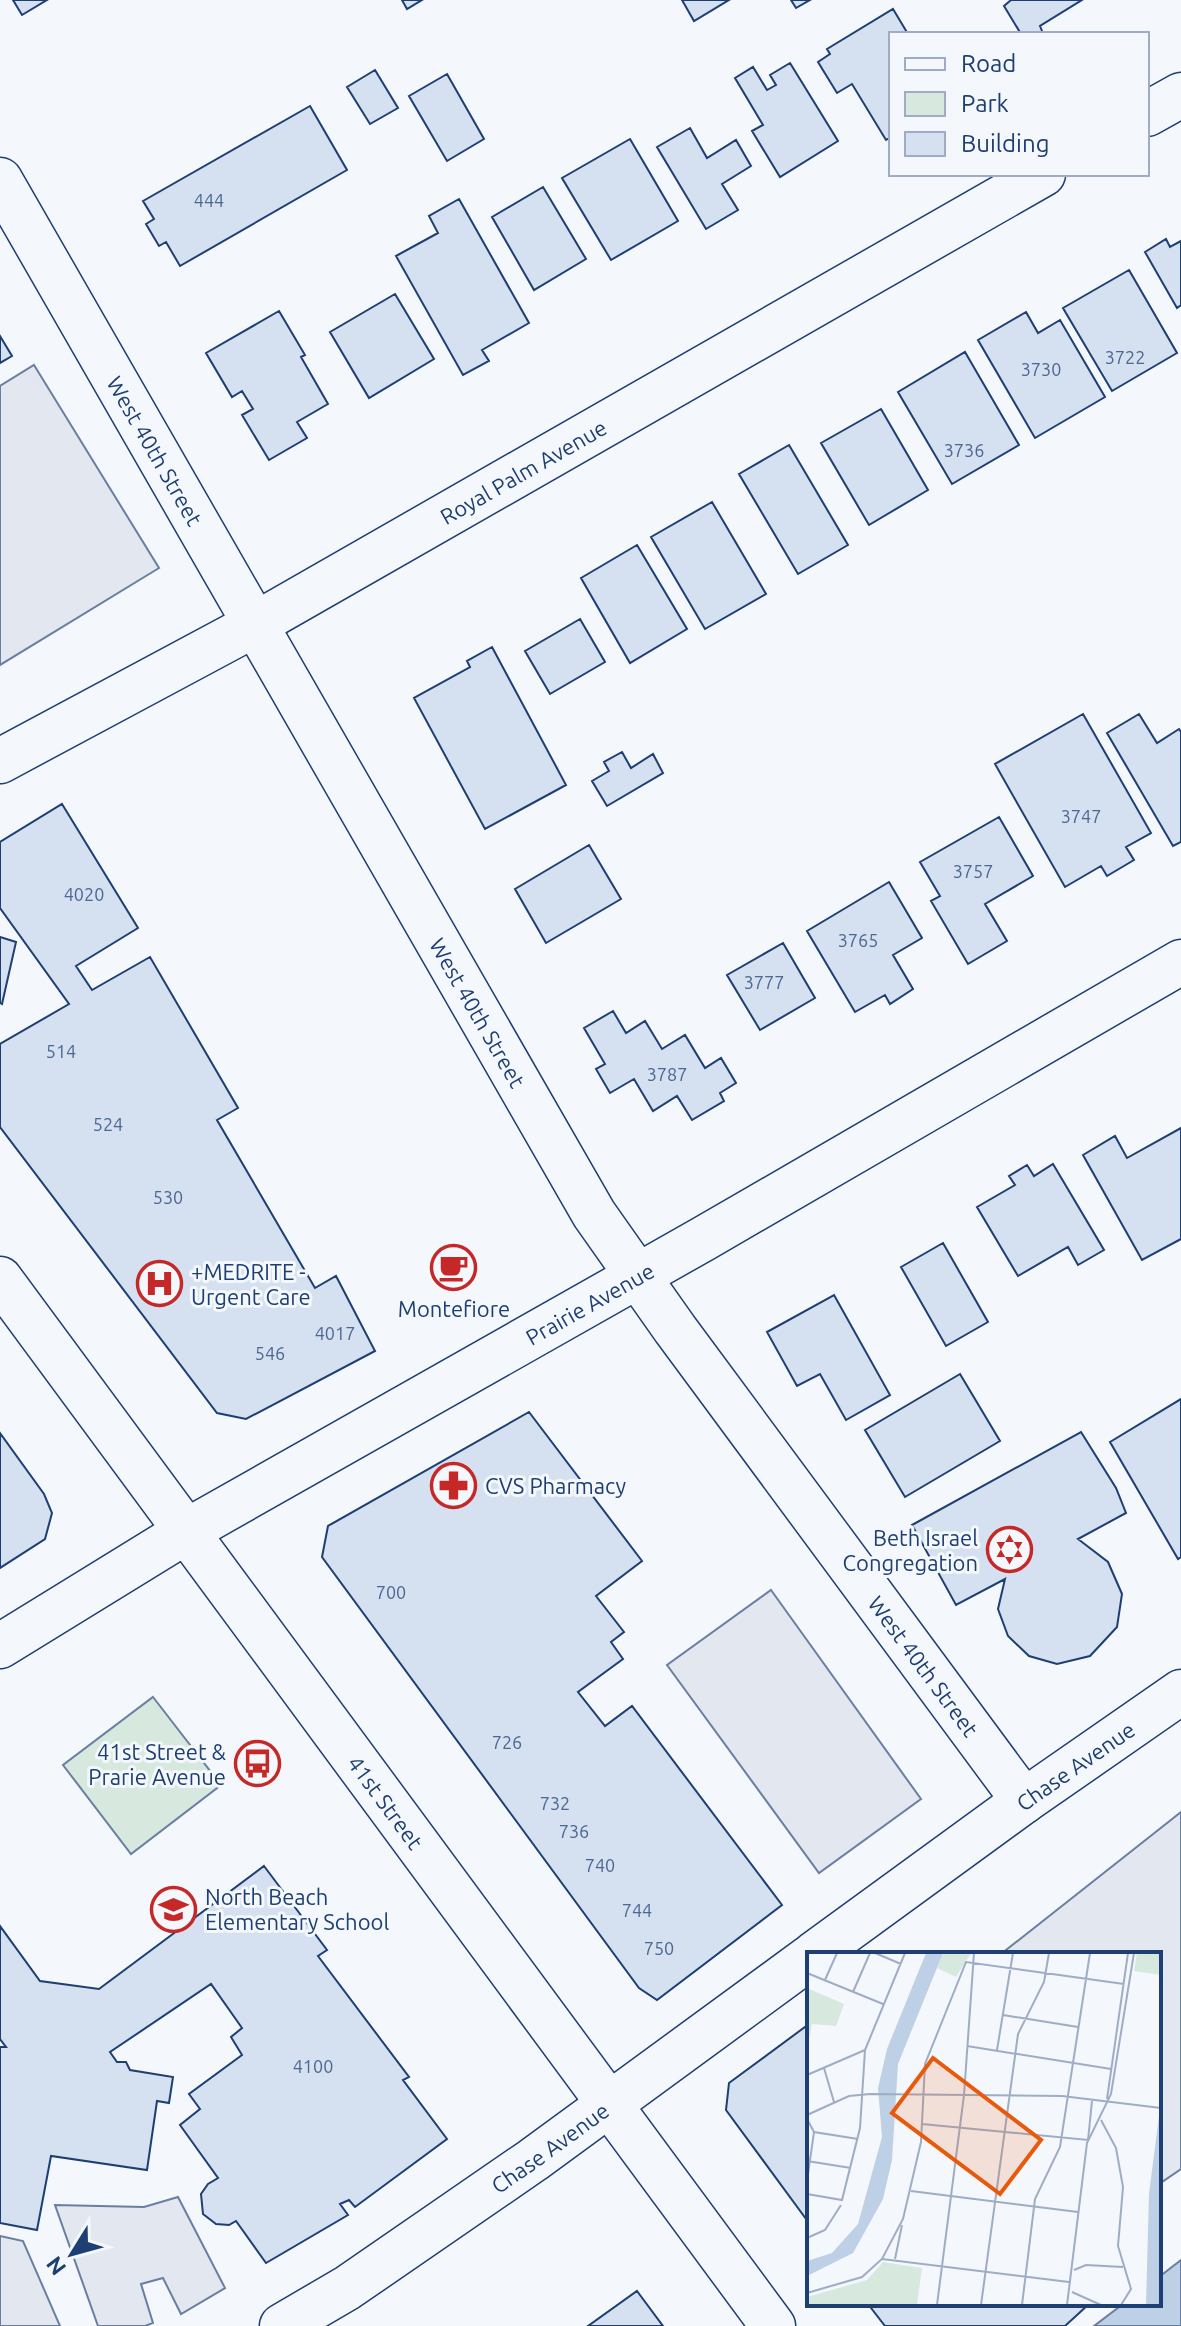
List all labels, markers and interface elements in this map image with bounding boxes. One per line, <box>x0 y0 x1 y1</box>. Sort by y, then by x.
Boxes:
legend <box>889 32 1149 176</box>
text: Road <box>961 50 1016 77</box>
text: Park <box>961 90 1009 117</box>
text: Building <box>961 130 1049 157</box>
house number: 444 <box>194 190 224 210</box>
house number: 3722 <box>1105 347 1145 367</box>
house number: 3730 <box>1021 359 1061 379</box>
street label: West 40th Street <box>103 371 208 530</box>
street label: Royal Palm Avenue <box>435 414 611 529</box>
house number: 3736 <box>944 440 984 460</box>
house number: 3747 <box>1061 806 1101 826</box>
house number: 3757 <box>953 861 993 881</box>
house number: 4020 <box>64 884 104 904</box>
house number: 3765 <box>838 930 878 950</box>
street label: West 40th Street <box>426 933 531 1092</box>
house number: 3777 <box>744 972 784 992</box>
house number: 514 <box>46 1041 76 1061</box>
house number: 3787 <box>647 1064 687 1084</box>
house number: 524 <box>93 1114 123 1134</box>
house number: 530 <box>153 1187 183 1207</box>
cafe icon: Montefiore <box>430 1243 478 1291</box>
street label: Prairie Avenue <box>521 1257 658 1349</box>
place label: +MEDRITE - Urgent Care <box>191 1259 311 1309</box>
hospital icon: +MEDRITE - Urgent Care <box>136 1260 184 1308</box>
place label: Montefiore <box>398 1296 510 1321</box>
house number: 4017 <box>315 1323 355 1343</box>
house number: 546 <box>255 1343 285 1363</box>
pharmacy icon: CVS Pharmacy <box>430 1461 478 1509</box>
place label: CVS Pharmacy <box>485 1473 627 1498</box>
place label: Beth Israel Congregation <box>843 1525 978 1575</box>
synagogue icon: Beth Israel Congregation <box>985 1526 1033 1574</box>
house number: 700 <box>376 1582 406 1602</box>
street label: West 40th Street <box>864 1591 984 1741</box>
street label: Chase Avenue <box>1011 1716 1139 1815</box>
house number: 726 <box>492 1732 522 1752</box>
place label: 41st Street & Prarie Avenue <box>88 1739 227 1789</box>
bus stop icon: 41st Street & Prarie Avenue <box>233 1740 281 1788</box>
street label: 41st Street <box>343 1750 429 1854</box>
house number: 732 <box>540 1793 570 1813</box>
house number: 736 <box>559 1821 589 1841</box>
house number: 740 <box>585 1855 615 1875</box>
place label: North Beach Elementary School <box>205 1884 389 1934</box>
school or university icon: North Beach Elementary School <box>150 1885 198 1933</box>
house number: 744 <box>622 1900 652 1920</box>
house number: 750 <box>644 1938 674 1958</box>
inset map <box>807 1952 1161 2306</box>
house number: 4100 <box>293 2056 333 2076</box>
street label: Chase Avenue <box>486 2097 613 2198</box>
north arrow <box>32 2214 112 2294</box>
text: N <box>41 2252 71 2280</box>

